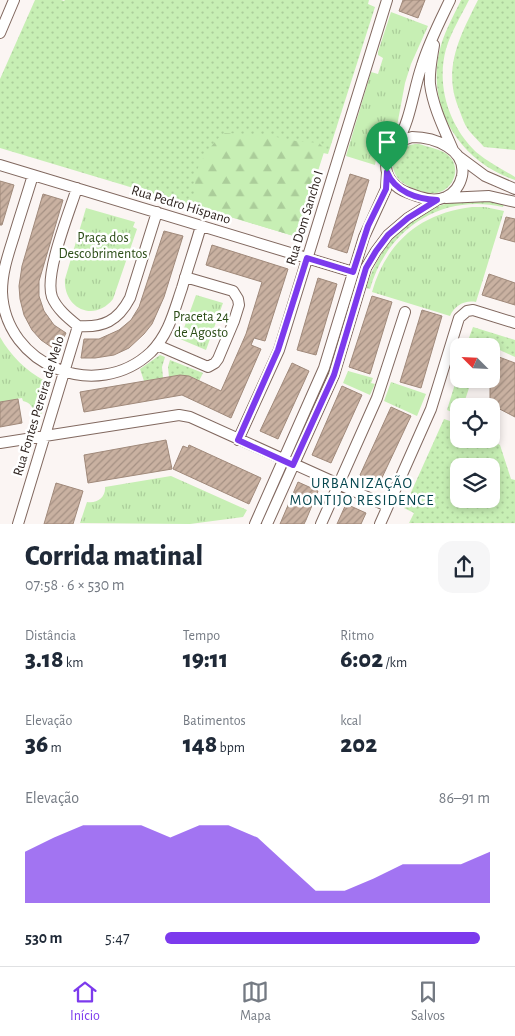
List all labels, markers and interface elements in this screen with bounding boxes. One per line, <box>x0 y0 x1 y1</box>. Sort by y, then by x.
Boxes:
pin <box>366 121 408 172</box>
icon: arrive <box>373 128 401 156</box>
street label: Rua Dom Sancho I <box>284 169 326 267</box>
street label: Rua Pedro Hispano <box>130 183 233 227</box>
park label: Praça dos Descobrimentos <box>58 231 148 261</box>
park label: Praceta 24 de Agosto <box>173 310 229 340</box>
street label: Rua Fontes Pereira de Melo <box>11 334 67 478</box>
north arrow <box>450 338 500 388</box>
map controls <box>450 338 500 508</box>
button: locate <box>450 398 500 448</box>
button: layers <box>450 458 500 508</box>
district label: URBANIZAÇÃO MONTIJO RESIDENCE <box>290 475 434 508</box>
button: share <box>438 541 490 593</box>
text: Corrida matinal <box>25 543 203 571</box>
text: 07:58 · 6 × 530 m <box>25 577 125 593</box>
text: Distância <box>25 629 76 643</box>
text: Tempo <box>183 629 220 643</box>
text: Ritmo <box>340 629 374 643</box>
text: 3.18 <box>25 647 63 672</box>
text: 19:11 <box>183 647 228 672</box>
text: 6:02 <box>340 647 383 672</box>
text: km <box>63 656 83 670</box>
text: /km <box>383 656 407 670</box>
text: Elevação <box>25 714 72 728</box>
text: Batimentos <box>183 714 246 728</box>
text: kcal <box>340 714 362 728</box>
text: 36 <box>25 732 48 757</box>
text: 148 <box>183 732 217 757</box>
text: 202 <box>340 732 377 757</box>
text: m <box>48 741 62 755</box>
text: bpm <box>217 741 245 755</box>
text: Elevação <box>25 790 79 806</box>
text: 86–91 m <box>439 790 490 806</box>
text: 530 m <box>25 930 62 946</box>
text: 5:47 <box>105 930 130 946</box>
tab: Início <box>70 978 100 1025</box>
tab: Mapa <box>240 978 271 1025</box>
tab: Salvos <box>411 978 445 1025</box>

